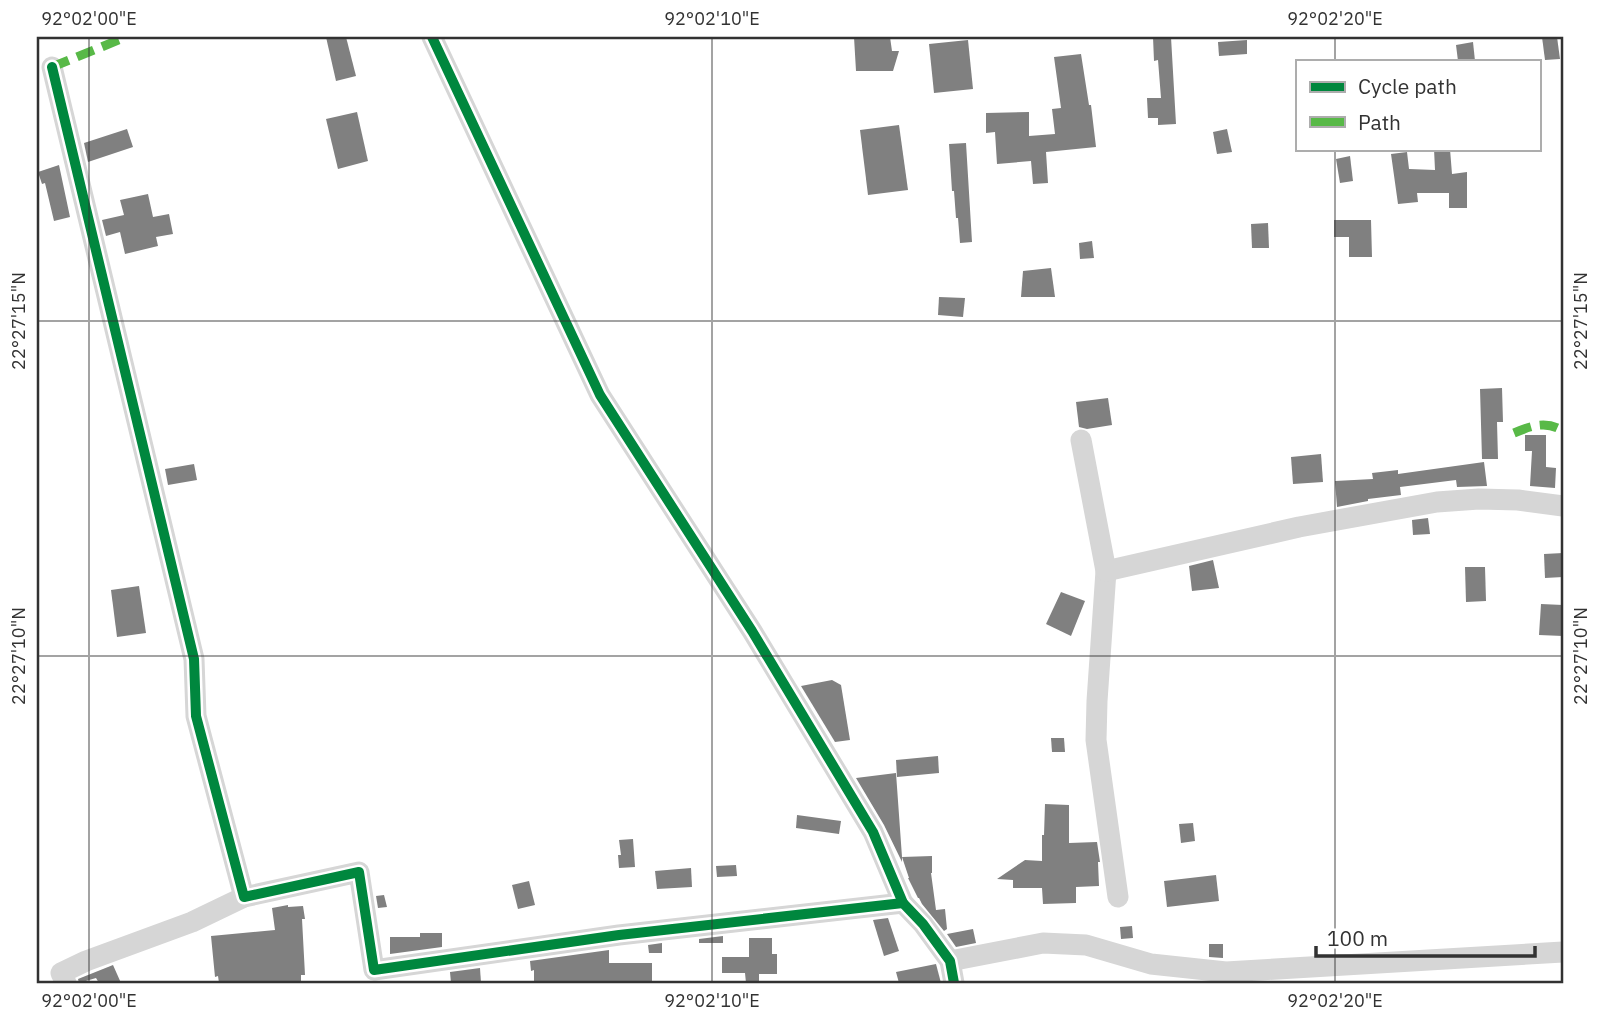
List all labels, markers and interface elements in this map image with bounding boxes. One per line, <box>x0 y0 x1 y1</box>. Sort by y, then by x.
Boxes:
text: 92°02'00"E <box>41 7 137 30</box>
text: 92°02'10"E <box>664 7 760 30</box>
text: 92°02'20"E <box>1287 7 1383 30</box>
legend <box>1296 60 1540 150</box>
text: Cycle path <box>1358 72 1457 100</box>
text: Path <box>1358 108 1401 136</box>
text: 22°27'15"N <box>7 272 30 370</box>
text: 22°27'15"N <box>1569 272 1592 370</box>
text: 22°27'10"N <box>7 607 30 705</box>
text: 22°27'10"N <box>1569 607 1592 705</box>
scale bar <box>1316 915 1535 959</box>
text: 100 m <box>1327 924 1388 952</box>
text: 92°02'00"E <box>41 989 137 1012</box>
text: 92°02'10"E <box>664 989 760 1012</box>
text: 92°02'20"E <box>1287 989 1383 1012</box>

